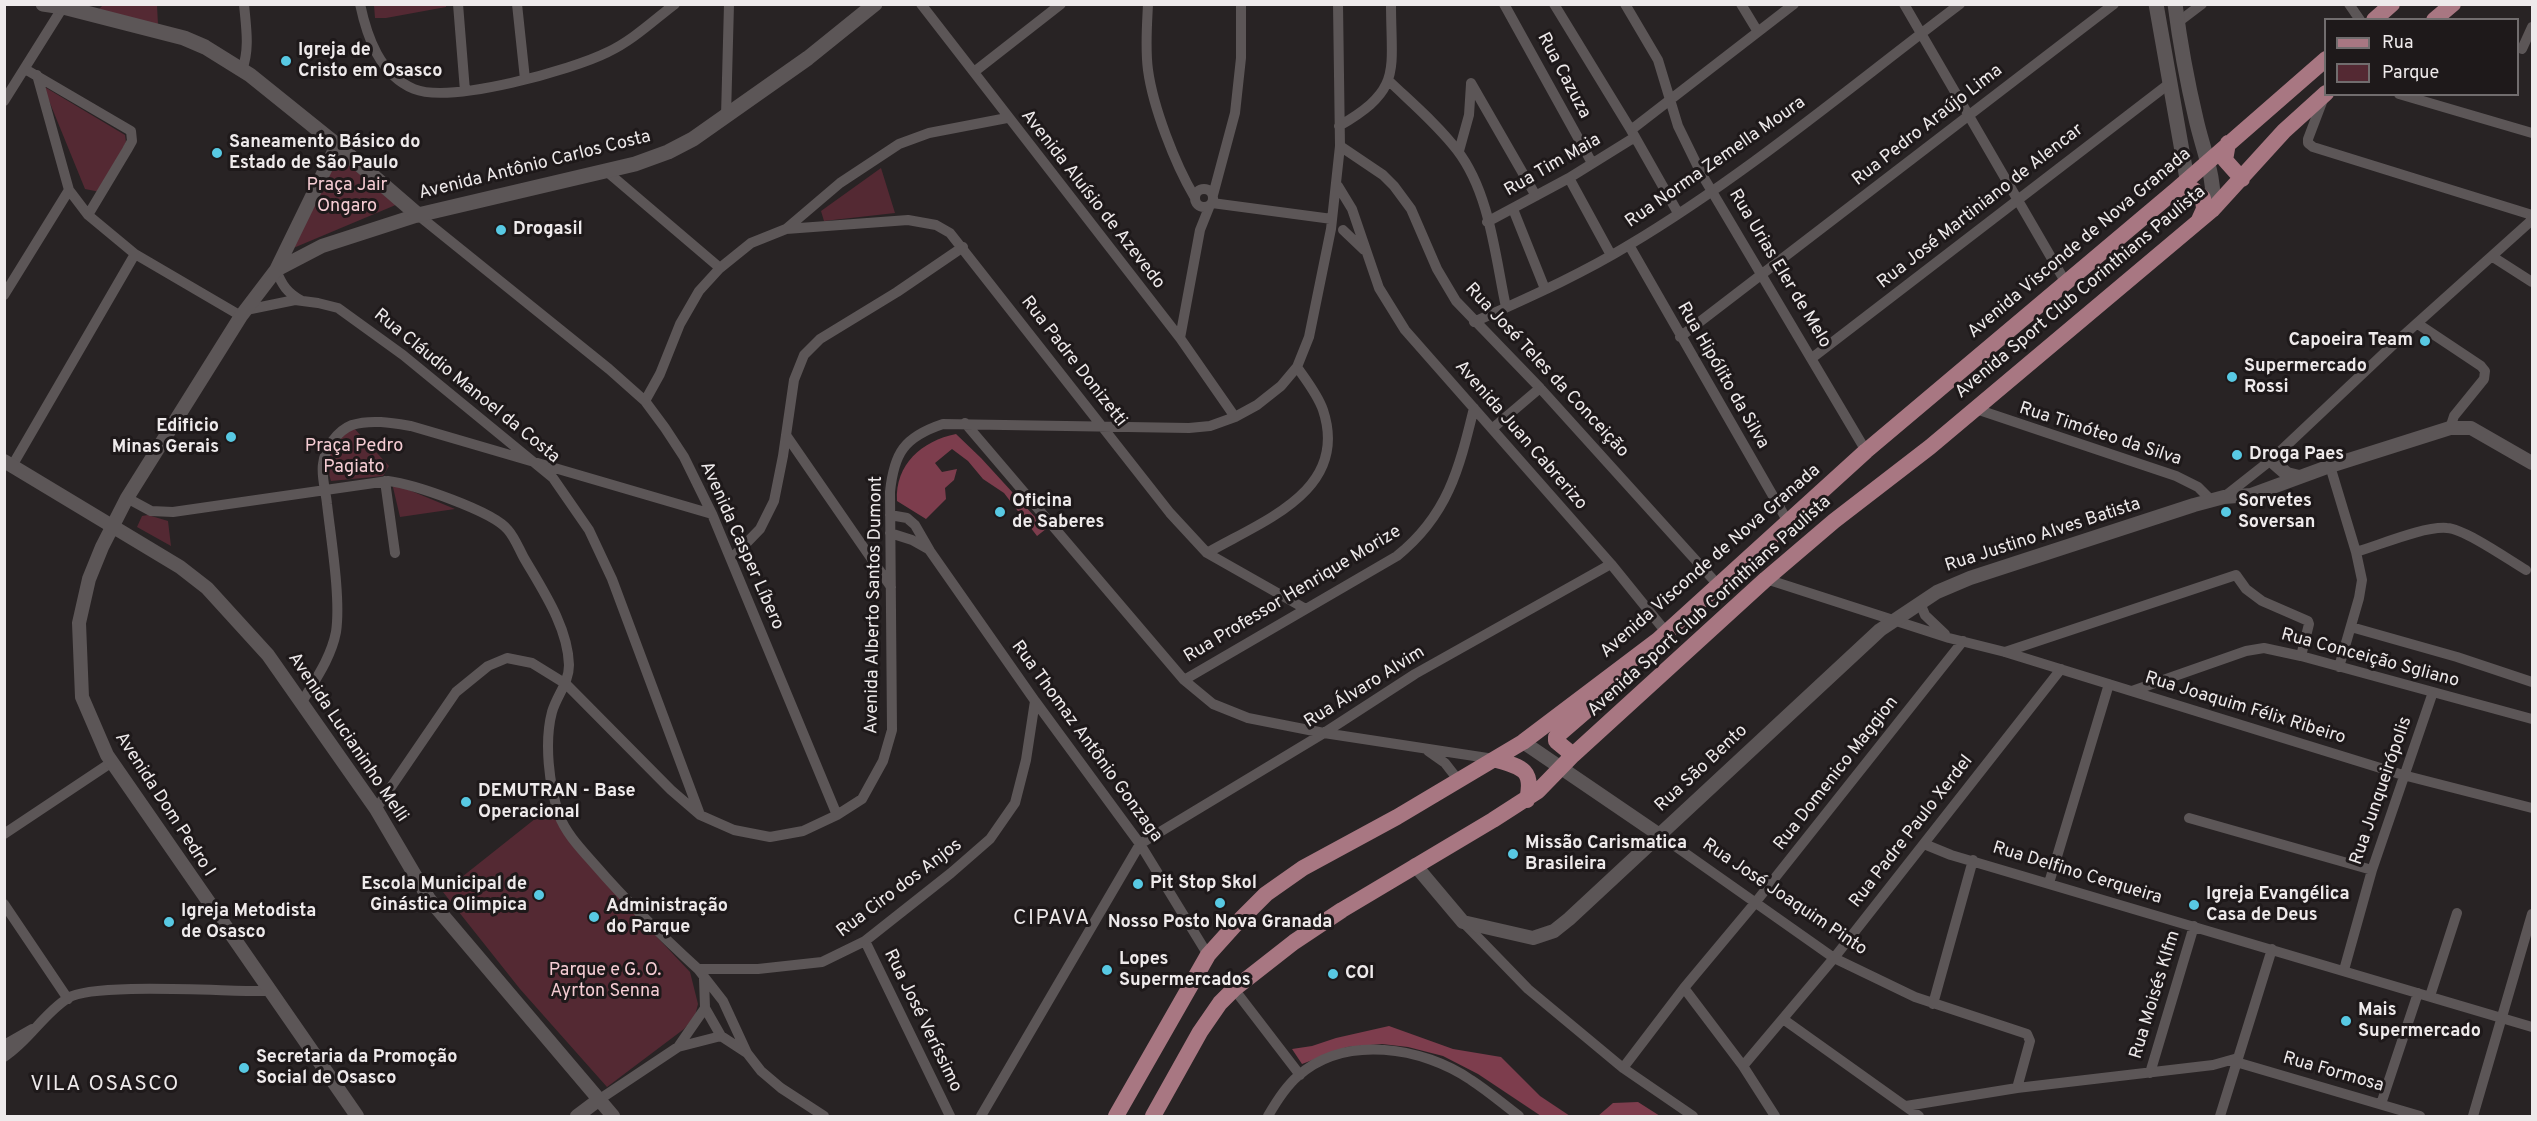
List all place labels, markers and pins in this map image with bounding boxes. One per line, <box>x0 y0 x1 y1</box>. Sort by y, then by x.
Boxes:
place label: Igreja de Cristo em Osasco <box>298 40 442 82</box>
marker: Igreja de Cristo em Osasco <box>279 54 293 68</box>
place label: Saneamento Básico do Estado de São Paulo <box>229 132 420 174</box>
marker: Saneamento Básico do Estado de São Paulo <box>210 146 224 160</box>
place label: Drogasil <box>513 219 583 241</box>
marker: Drogasil <box>494 223 508 237</box>
place label: Capoeira Team <box>2289 330 2413 352</box>
marker: Capoeira Team <box>2418 334 2432 348</box>
place label: Supermercado Rossi <box>2244 356 2367 398</box>
marker: Supermercado Rossi <box>2225 370 2239 384</box>
place label: Edificio Minas Gerais <box>112 416 219 458</box>
marker: Edificio Minas Gerais <box>224 430 238 444</box>
place label: Droga Paes <box>2249 444 2344 466</box>
marker: Droga Paes <box>2230 448 2244 462</box>
place label: Oficina de Saberes <box>1012 491 1104 534</box>
place label: Sorvetes Soversan <box>2238 491 2315 534</box>
marker: Oficina de Saberes <box>993 505 1007 519</box>
marker: Sorvetes Soversan <box>2219 505 2233 519</box>
place label: DEMUTRAN - Base Operacional <box>478 781 636 824</box>
marker: DEMUTRAN - Base Operacional <box>459 795 473 809</box>
place label: Missão Carismatica Brasileira <box>1525 833 1687 876</box>
marker: Missão Carismatica Brasileira <box>1506 847 1520 861</box>
place label: Pit Stop Skol <box>1150 873 1257 895</box>
place label: Escola Municipal de Ginástica Olimpica <box>361 874 527 916</box>
marker: Pit Stop Skol <box>1131 877 1145 891</box>
place label: Igreja Evangélica Casa de Deus <box>2206 884 2349 926</box>
marker: Escola Municipal de Ginástica Olimpica <box>532 888 546 902</box>
place label: Administração do Parque <box>606 896 728 938</box>
marker: Nosso Posto Nova Granada <box>1213 896 1227 910</box>
marker: Igreja Evangélica Casa de Deus <box>2187 898 2201 912</box>
place label: Igreja Metodista de Osasco <box>181 901 316 944</box>
marker: Administração do Parque <box>587 910 601 924</box>
place label: Nosso Posto Nova Granada <box>1108 912 1332 934</box>
marker: Igreja Metodista de Osasco <box>162 915 176 929</box>
place label: Lopes Supermercados <box>1119 949 1251 992</box>
marker: Lopes Supermercados <box>1100 963 1114 977</box>
place label: COI <box>1345 963 1374 985</box>
marker: COI <box>1326 967 1340 981</box>
place label: Mais Supermercado <box>2358 1000 2481 1042</box>
marker: Mais Supermercado <box>2339 1014 2353 1028</box>
place label: Secretaria da Promoção Social de Osasco <box>256 1047 457 1090</box>
marker: Secretaria da Promoção Social de Osasco <box>237 1061 251 1075</box>

